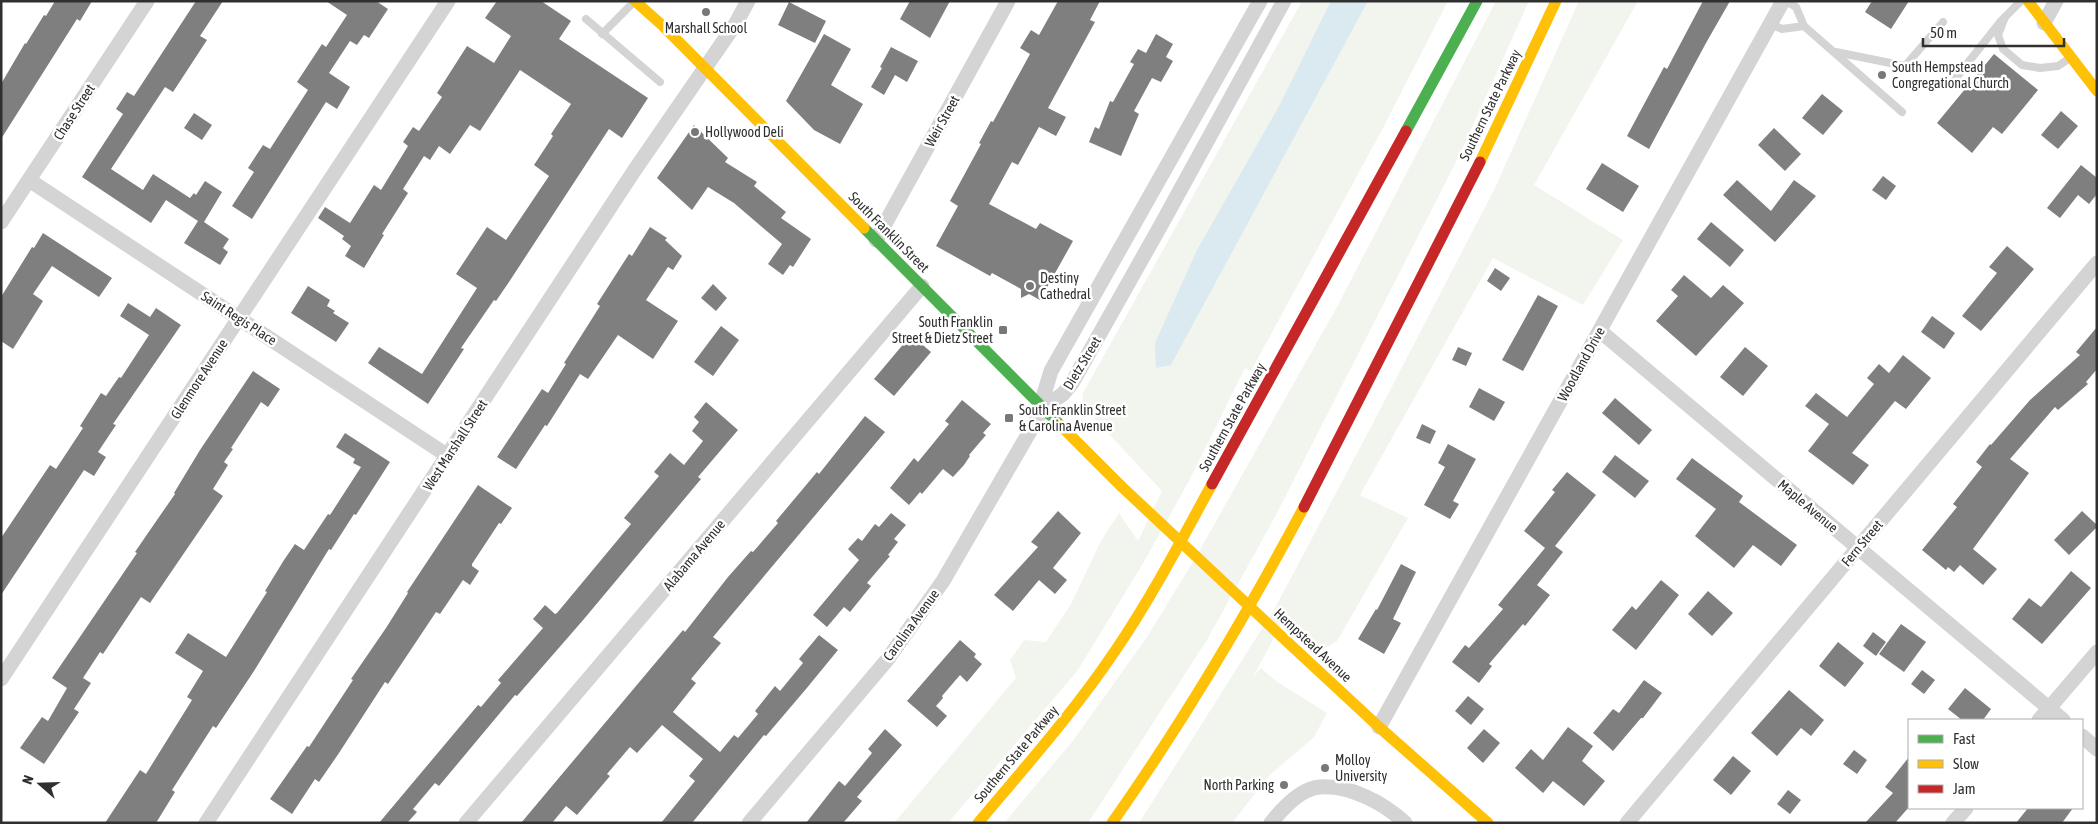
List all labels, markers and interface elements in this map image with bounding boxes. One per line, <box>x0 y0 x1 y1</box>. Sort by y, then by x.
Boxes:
marker: Marshall School <box>700 6 712 18</box>
scale bar <box>1923 15 2064 47</box>
place label: Marshall School <box>665 20 747 36</box>
text: 50 m <box>1930 24 1957 41</box>
street label: Southern State Parkway <box>1456 47 1524 163</box>
place label: South Hempstead Congregational Church <box>1892 59 2009 91</box>
marker: South Hempstead Congregational Church <box>1876 69 1888 81</box>
street label: Chase Street <box>50 81 98 143</box>
street label: Weir Street <box>921 93 963 149</box>
place label: Hollywood Deli <box>705 124 784 140</box>
marker: Hollywood Deli <box>689 126 701 138</box>
street label: South Franklin Street <box>846 189 932 275</box>
place label: Destiny Cathedral <box>1040 270 1091 302</box>
marker: Destiny Cathedral <box>1024 280 1036 292</box>
street label: Saint Regis Place <box>198 288 280 348</box>
place label: South Franklin Street & Dietz Street <box>892 314 993 346</box>
marker: South Franklin Street & Dietz Street <box>997 324 1009 336</box>
street label: Woodland Drive <box>1554 324 1608 404</box>
street label: Dietz Street <box>1060 334 1104 392</box>
street label: Glenmore Avenue <box>167 336 231 422</box>
street label: Southern State Parkway <box>1196 360 1269 474</box>
street label: West Marshall Street <box>420 396 490 494</box>
place label: South Franklin Street & Carolina Avenue <box>1019 402 1126 434</box>
marker: South Franklin Street & Carolina Avenue <box>1003 412 1015 424</box>
street label: Maple Avenue <box>1775 476 1841 536</box>
street label: Alabama Avenue <box>660 516 728 594</box>
street label: Fern Street <box>1838 517 1886 569</box>
street label: Carolina Avenue <box>880 586 942 664</box>
street label: Hempstead Avenue <box>1271 605 1355 685</box>
street label: Southern State Parkway <box>971 702 1061 806</box>
legend <box>1908 719 2083 809</box>
text: Fast <box>1953 730 1975 747</box>
place label: Molloy University <box>1335 752 1388 784</box>
text: Slow <box>1953 755 1979 772</box>
north arrow <box>15 759 65 809</box>
marker: Molloy University <box>1319 762 1331 774</box>
text: N <box>19 773 37 786</box>
place label: North Parking <box>1203 777 1274 793</box>
marker: North Parking <box>1278 779 1290 791</box>
text: Jam <box>1953 780 1976 797</box>

